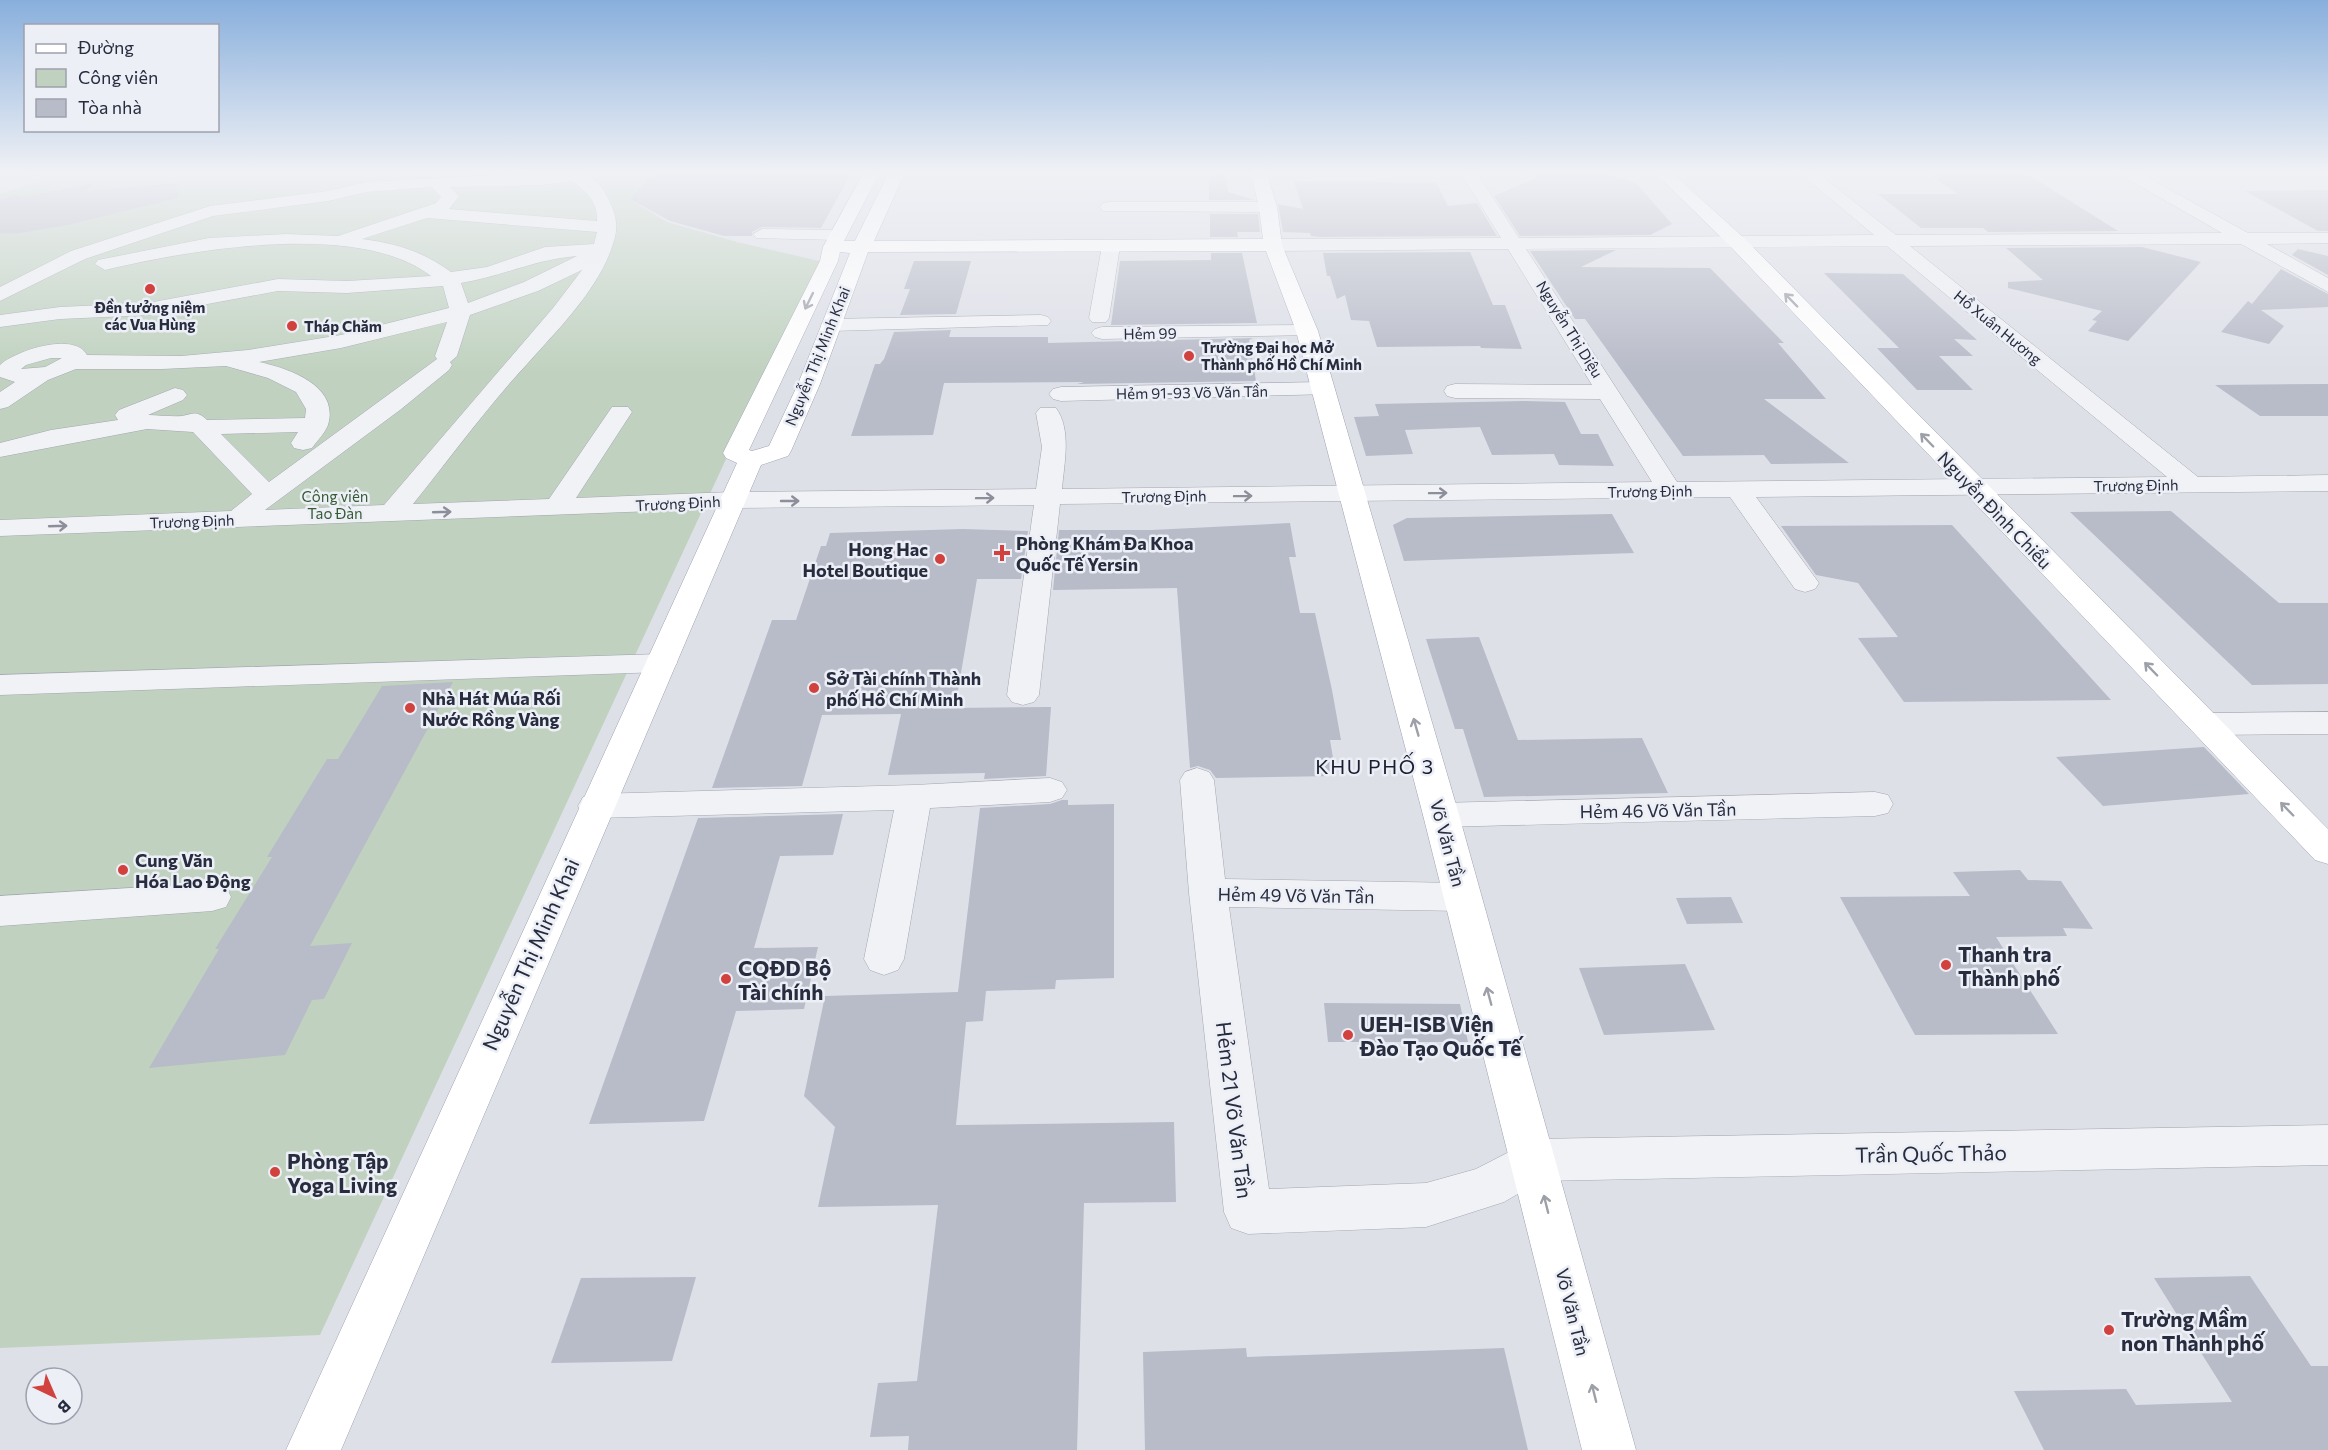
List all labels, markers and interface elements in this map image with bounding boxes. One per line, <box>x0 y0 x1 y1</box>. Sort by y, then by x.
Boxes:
legend <box>24 24 219 132</box>
text: Đường <box>77 36 134 58</box>
text: Công viên <box>78 66 158 88</box>
text: Tòa nhà <box>78 96 142 118</box>
street label: Nguyễn Thị Diệu <box>1533 277 1607 381</box>
marker: Đền tưởng niệm các Vua Hùng <box>143 282 157 296</box>
street label: Nguyễn Thị Minh Khai <box>781 284 853 428</box>
street label: Hồ Xuân Hương <box>1951 286 2045 368</box>
one-way arrow <box>803 292 815 310</box>
one-way arrow <box>1784 293 1798 308</box>
place label: Đền tưởng niệm các Vua Hùng <box>94 298 205 333</box>
place label: Tháp Chăm <box>304 317 382 335</box>
marker: Tháp Chăm <box>285 319 299 333</box>
street label: Hẻm 99 <box>1123 324 1177 342</box>
place label: Trường Đại học Mở Thành phố Hồ Chí Minh <box>1201 338 1362 373</box>
marker: Trường Đại học Mở Thành phố Hồ Chí Minh <box>1182 349 1196 363</box>
street label: Hẻm 91-93 Võ Văn Tần <box>1116 382 1268 402</box>
one-way arrow <box>1920 432 1934 447</box>
street label: Nguyễn Đình Chiểu <box>1933 447 2057 573</box>
street label: Trương Định <box>2093 475 2179 495</box>
street label: Trương Định <box>1607 481 1693 501</box>
street label: Trương Định <box>1121 486 1207 506</box>
park label: Công viên Tao Đàn <box>302 487 368 522</box>
one-way arrow <box>1428 487 1448 499</box>
one-way arrow <box>1233 490 1253 501</box>
street label: Trương Định <box>635 492 721 514</box>
one-way arrow <box>975 493 995 504</box>
one-way arrow <box>780 495 800 507</box>
one-way arrow <box>432 506 452 517</box>
street label: Trương Định <box>149 511 235 531</box>
one-way arrow <box>48 520 68 531</box>
place label: Phòng Khám Đa Khoa Quốc Tế Yersin <box>1016 532 1193 575</box>
place label: Hong Hac Hotel Boutique <box>803 538 928 581</box>
marker: Phòng Khám Đa Khoa Quốc Tế Yersin <box>993 544 1011 562</box>
marker: Hong Hac Hotel Boutique <box>933 552 947 566</box>
one-way arrow <box>2144 662 2159 677</box>
place label: Sở Tài chính Thành phố Hồ Chí Minh <box>826 667 981 710</box>
marker: Sở Tài chính Thành phố Hồ Chí Minh <box>807 681 821 695</box>
place label: Nhà Hát Múa Rối Nước Rồng Vàng <box>422 687 561 730</box>
marker: Nhà Hát Múa Rối Nước Rồng Vàng <box>403 701 417 715</box>
one-way arrow <box>1410 718 1421 737</box>
district label: KHU PHỐ 3 <box>1315 752 1435 778</box>
street label: Võ Văn Tần <box>1426 797 1470 889</box>
street label: Hẻm 46 Võ Văn Tần <box>1579 798 1737 822</box>
one-way arrow <box>2280 802 2295 817</box>
place label: Cung Văn Hóa Lao Động <box>135 849 251 892</box>
street label: Nguyễn Thị Minh Khai <box>475 854 584 1054</box>
marker: Cung Văn Hóa Lao Động <box>116 863 130 877</box>
street label: Hẻm 49 Võ Văn Tần <box>1217 883 1375 907</box>
place label: Thanh tra Thành phố <box>1958 941 2063 990</box>
place label: CQĐD Bộ Tài chính <box>738 955 831 1004</box>
marker: Thanh tra Thành phố <box>1939 958 1953 972</box>
marker: CQĐD Bộ Tài chính <box>719 972 733 986</box>
one-way arrow <box>1483 987 1494 1006</box>
place label: UEH-ISB Viện Đào Tạo Quốc Tế <box>1359 1011 1524 1061</box>
street label: Hẻm 21 Võ Văn Tần <box>1212 1020 1258 1200</box>
marker: UEH-ISB Viện Đào Tạo Quốc Tế <box>1341 1028 1355 1042</box>
street label: Trần Quốc Thảo <box>1855 1139 2007 1167</box>
place label: Phòng Tập Yoga Living <box>287 1148 398 1197</box>
marker: Phòng Tập Yoga Living <box>268 1165 282 1179</box>
one-way arrow <box>1539 1195 1551 1214</box>
street label: Võ Văn Tần <box>1552 1266 1594 1358</box>
place label: Trường Mầm non Thành phố <box>2121 1306 2266 1355</box>
marker: Trường Mầm non Thành phố <box>2102 1323 2116 1337</box>
north arrow <box>24 1366 84 1426</box>
one-way arrow <box>1588 1384 1600 1403</box>
text: B <box>54 1397 75 1418</box>

